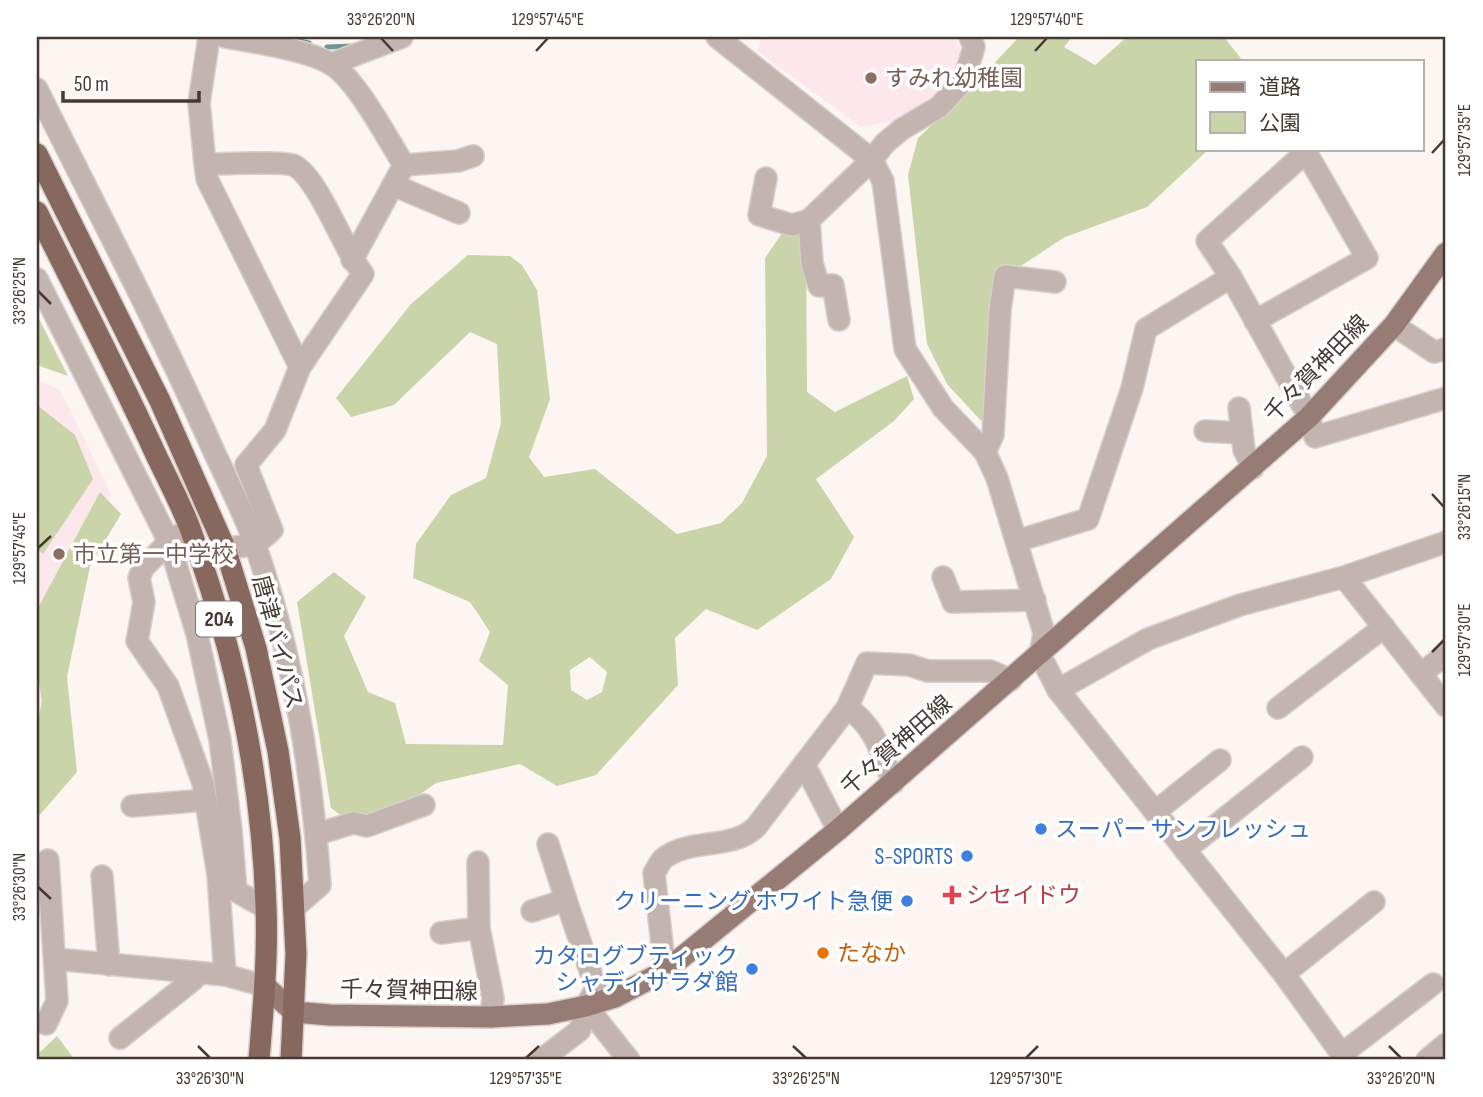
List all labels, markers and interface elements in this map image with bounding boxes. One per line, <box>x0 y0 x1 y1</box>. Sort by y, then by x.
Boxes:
text: 33°26'20"N <box>347 9 415 30</box>
text: 129°57'45"E <box>512 9 584 30</box>
text: 129°57'40"E <box>1010 9 1084 30</box>
scale bar <box>63 60 200 104</box>
legend <box>1196 60 1424 150</box>
place label: すみれ幼稚園 <box>885 65 1023 93</box>
marker: すみれ幼稚園 <box>863 70 879 86</box>
text: 50 m <box>74 72 109 97</box>
text: 道路 <box>1259 75 1301 100</box>
text: 129°57'35"E <box>1454 104 1475 176</box>
text: 公園 <box>1259 111 1301 136</box>
text: 33°26'25"N <box>9 257 30 325</box>
street label: 千々賀神田線 <box>1259 309 1375 428</box>
text: 33°26'15"N <box>1454 474 1475 540</box>
text: 129°57'45"E <box>9 512 30 584</box>
place label: 市立第一中学校 <box>73 541 234 569</box>
marker: 市立第一中学校 <box>51 546 67 562</box>
street label: 唐津バイパス <box>246 572 308 712</box>
road number: 204 <box>196 602 242 636</box>
text: 129°57'30"E <box>1454 603 1475 677</box>
street label: 千々賀神田線 <box>835 690 958 802</box>
place label: スーパー サンフレッシュ <box>1055 816 1311 844</box>
marker: スーパー サンフレッシュ <box>1033 821 1049 837</box>
place label: S-SPORTS <box>874 843 953 871</box>
marker: S-SPORTS <box>959 848 975 864</box>
text: 33°26'30"N <box>9 853 30 921</box>
place label: シセイドウ <box>966 882 1081 910</box>
marker: シセイドウ <box>944 887 960 903</box>
place label: クリーニング ホワイト急便 <box>613 888 893 916</box>
marker: クリーニング ホワイト急便 <box>899 893 915 909</box>
place label: たなか <box>837 940 906 968</box>
place label: カタログブティック シャディサラダ館 <box>532 943 738 997</box>
marker: たなか <box>815 945 831 961</box>
marker: カタログブティック シャディサラダ館 <box>744 961 760 977</box>
street label: 千々賀神田線 <box>340 976 478 1006</box>
text: 33°26'30"N <box>176 1068 244 1089</box>
text: 129°57'35"E <box>490 1068 562 1089</box>
text: 33°26'25"N <box>772 1068 840 1089</box>
text: 129°57'30"E <box>989 1068 1063 1089</box>
text: 33°26'20"N <box>1367 1068 1435 1089</box>

